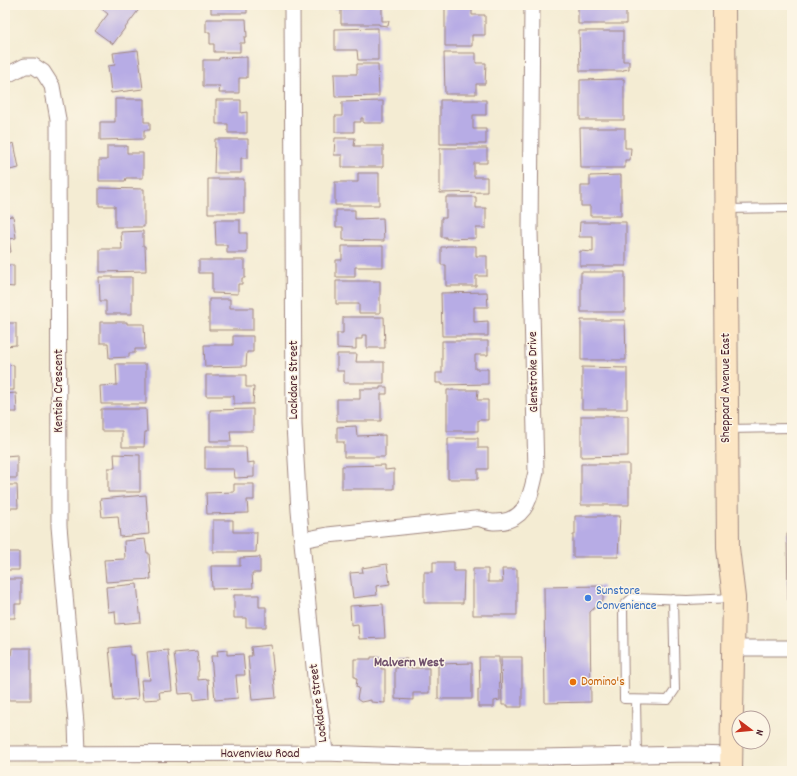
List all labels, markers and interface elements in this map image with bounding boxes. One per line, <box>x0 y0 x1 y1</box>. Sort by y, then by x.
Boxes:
street label: Glenstroke Drive <box>524 331 544 413</box>
street label: Sheppard Avenue East <box>717 333 736 443</box>
street label: Lockdare Street <box>285 340 304 419</box>
street label: Kentish Crescent <box>50 349 69 433</box>
place label: Sunstore Convenience <box>596 582 657 616</box>
marker: Sunstore Convenience <box>583 593 593 603</box>
district label: Malvern West <box>374 653 445 673</box>
street label: Lockdare Street <box>305 662 333 743</box>
place label: Domino's <box>581 673 625 692</box>
marker: Domino's <box>568 677 578 687</box>
north arrow <box>731 710 771 750</box>
text: N <box>750 727 767 738</box>
street label: Havenview Road <box>220 745 300 764</box>

